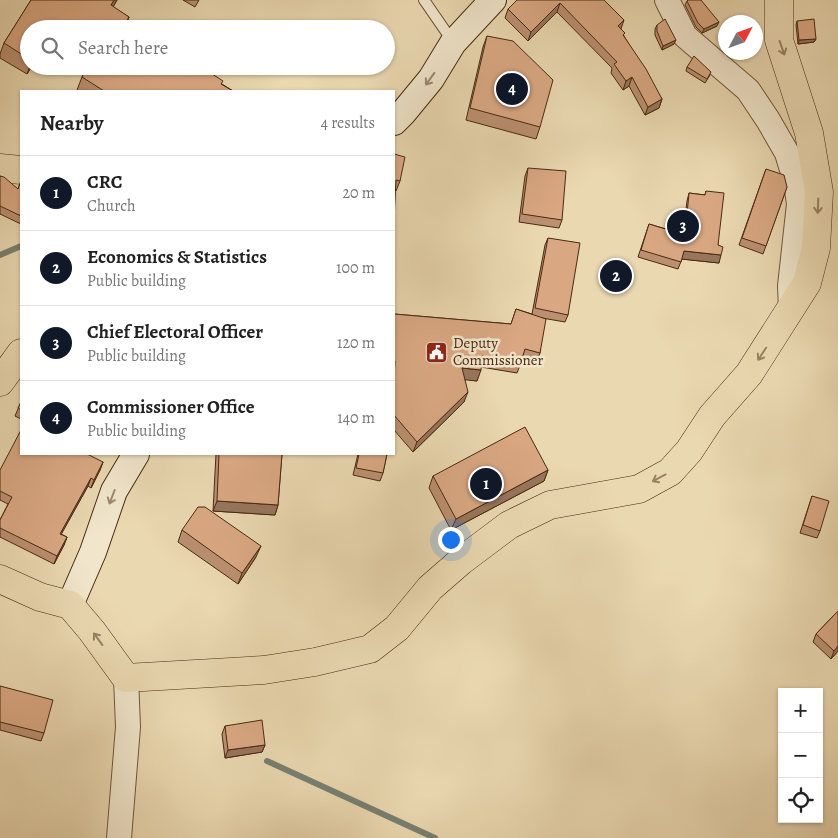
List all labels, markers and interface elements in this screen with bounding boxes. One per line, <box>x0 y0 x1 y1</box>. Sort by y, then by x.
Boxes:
north arrow <box>718 15 763 60</box>
search box <box>20 20 395 75</box>
icon: search <box>38 34 66 62</box>
text: Search here <box>78 35 168 61</box>
one-way arrow <box>778 40 787 55</box>
pin: 4 <box>496 70 528 108</box>
one-way arrow <box>425 72 435 86</box>
text: Nearby <box>40 109 103 137</box>
text: 4 results <box>321 112 375 134</box>
text: CRC <box>87 169 122 195</box>
text: 1 <box>53 182 59 204</box>
text: 20 m <box>342 182 375 204</box>
text: Church <box>87 195 136 217</box>
one-way arrow <box>813 197 823 213</box>
pin: 3 <box>667 207 699 245</box>
text: Economics & Statistics <box>87 244 267 270</box>
text: 2 <box>52 257 60 279</box>
text: 100 m <box>336 257 375 279</box>
pin: 2 <box>600 257 632 295</box>
text: Public building <box>87 270 186 292</box>
text: Chief Electoral Officer <box>87 319 263 345</box>
text: 3 <box>53 332 59 354</box>
text: 120 m <box>337 332 375 354</box>
place label: Deputy Commissioner <box>453 333 543 370</box>
public building icon: Deputy Commissioner <box>425 340 449 364</box>
text: Public building <box>87 345 186 367</box>
one-way arrow <box>757 347 768 361</box>
text: Commissioner Office <box>87 394 255 420</box>
text: 4 <box>52 407 60 429</box>
text: 140 m <box>337 407 375 429</box>
text: Public building <box>87 420 186 442</box>
pin: 1 <box>470 465 502 503</box>
one-way arrow <box>652 474 667 483</box>
one-way arrow <box>107 489 116 504</box>
your location <box>438 527 464 553</box>
one-way arrow <box>93 632 103 646</box>
map controls <box>778 688 823 823</box>
button: + <box>778 688 823 733</box>
button: − <box>778 733 823 778</box>
button: locate <box>778 778 823 823</box>

